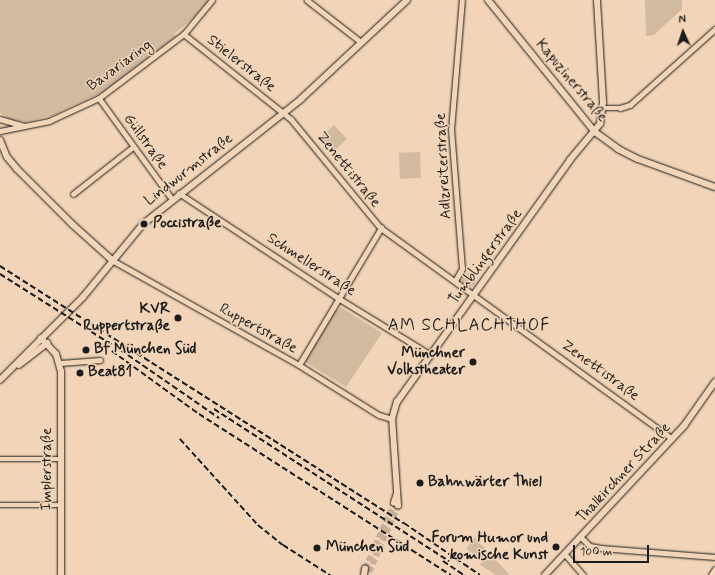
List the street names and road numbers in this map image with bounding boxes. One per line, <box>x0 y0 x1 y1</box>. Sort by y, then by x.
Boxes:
street label: Stielerstraße <box>203 32 279 96</box>
street label: Bavariaring <box>84 36 156 96</box>
street label: Kapuzinerstraße <box>531 36 611 126</box>
street label: Güllstraße <box>119 111 171 173</box>
street label: Adlzreiterstraße <box>432 112 456 220</box>
street label: Zenettistraße <box>312 129 384 211</box>
street label: Lindwurmstraße <box>141 130 237 210</box>
street label: Tumblingerstraße <box>445 206 527 308</box>
street label: Schmellerstraße <box>263 230 359 300</box>
street label: Ruppertstraße <box>216 300 300 358</box>
street label: Zenettistraße <box>557 337 643 405</box>
street label: Thalkirchner Straße <box>574 420 674 526</box>
street label: Implerstraße <box>39 428 57 510</box>

